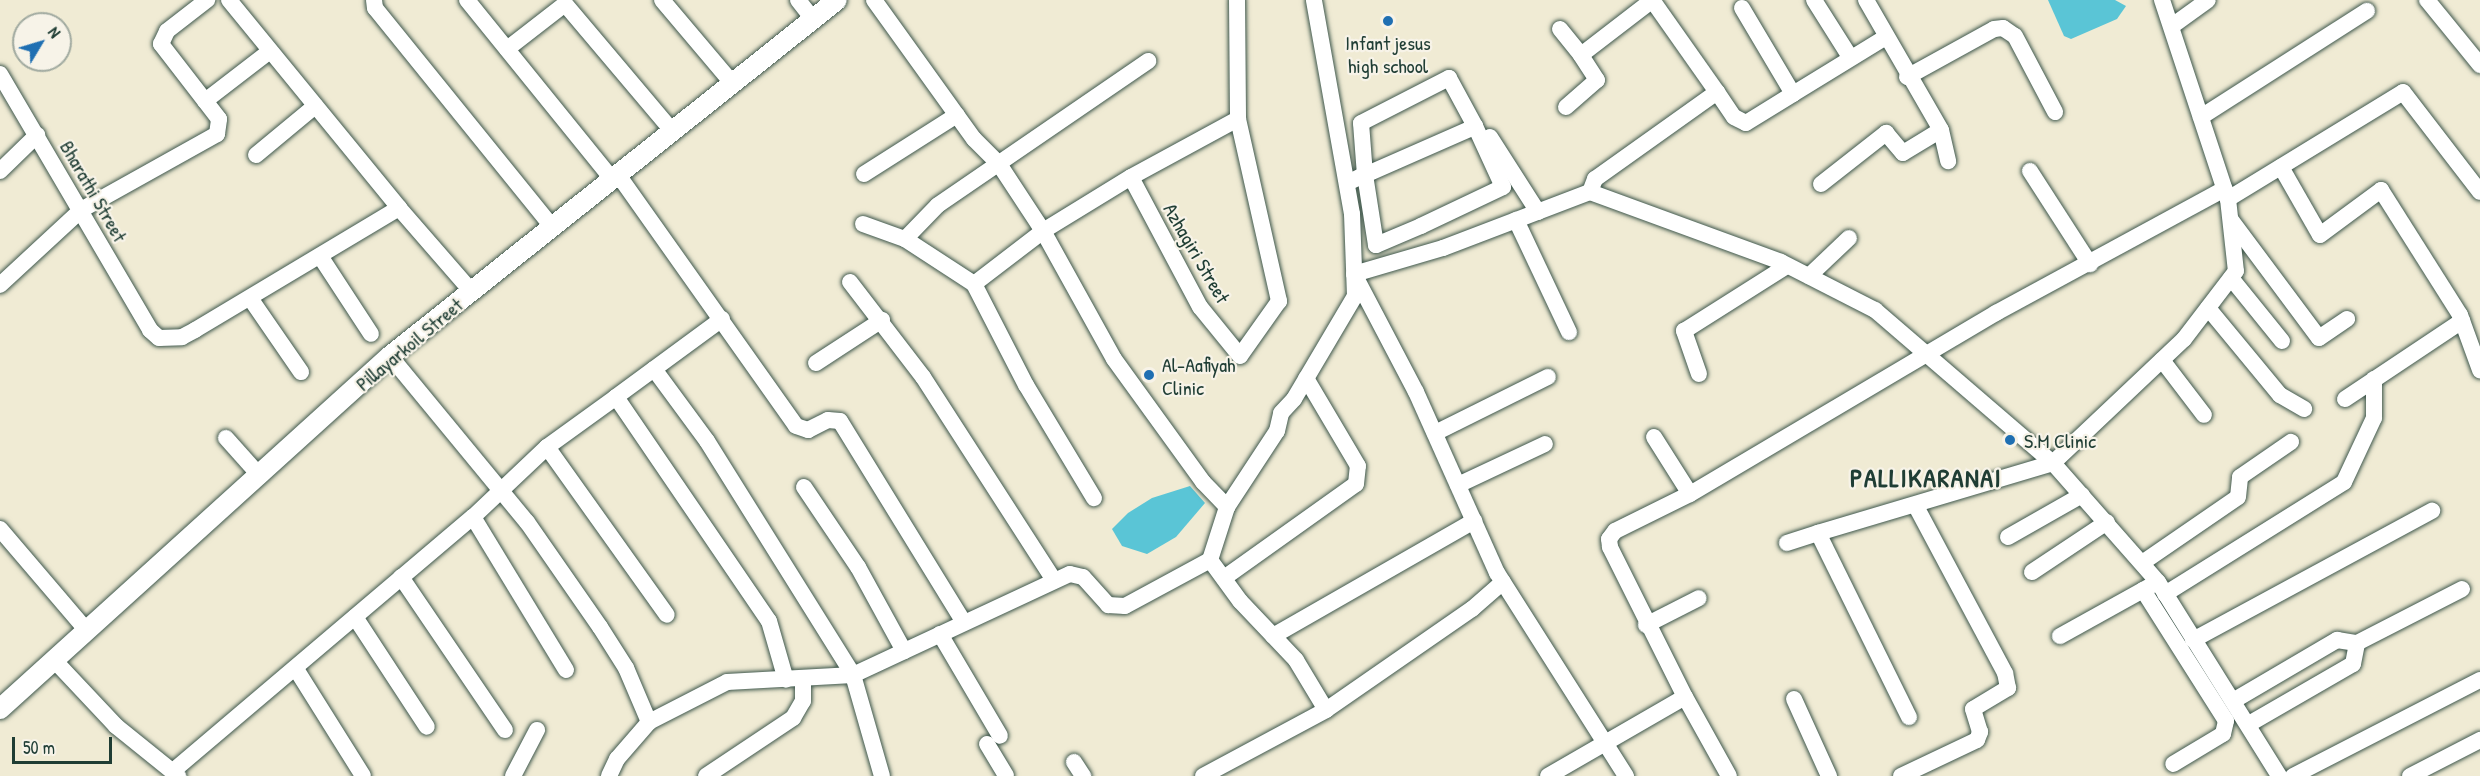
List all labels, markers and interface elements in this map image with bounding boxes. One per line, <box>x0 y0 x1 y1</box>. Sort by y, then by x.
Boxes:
north arrow <box>12 12 72 72</box>
marker: Infant jesus high school <box>1381 14 1395 28</box>
text: N <box>43 22 66 42</box>
place label: Infant jesus high school <box>1345 30 1431 77</box>
street label: Bharathi Street <box>55 136 133 246</box>
street label: Azhagiri Street <box>1159 199 1235 307</box>
street label: Pillayarkoil Street <box>351 292 467 396</box>
place label: Al-Aafiyah Clinic <box>1162 352 1235 399</box>
marker: Al-Aafiyah Clinic <box>1140 366 1158 384</box>
place label: S.M Clinic <box>2024 428 2096 452</box>
marker: S.M Clinic <box>2001 431 2019 449</box>
district label: PALLIKARANAI <box>1850 462 2002 494</box>
scale bar <box>15 725 116 763</box>
text: 50 m <box>23 735 55 760</box>

